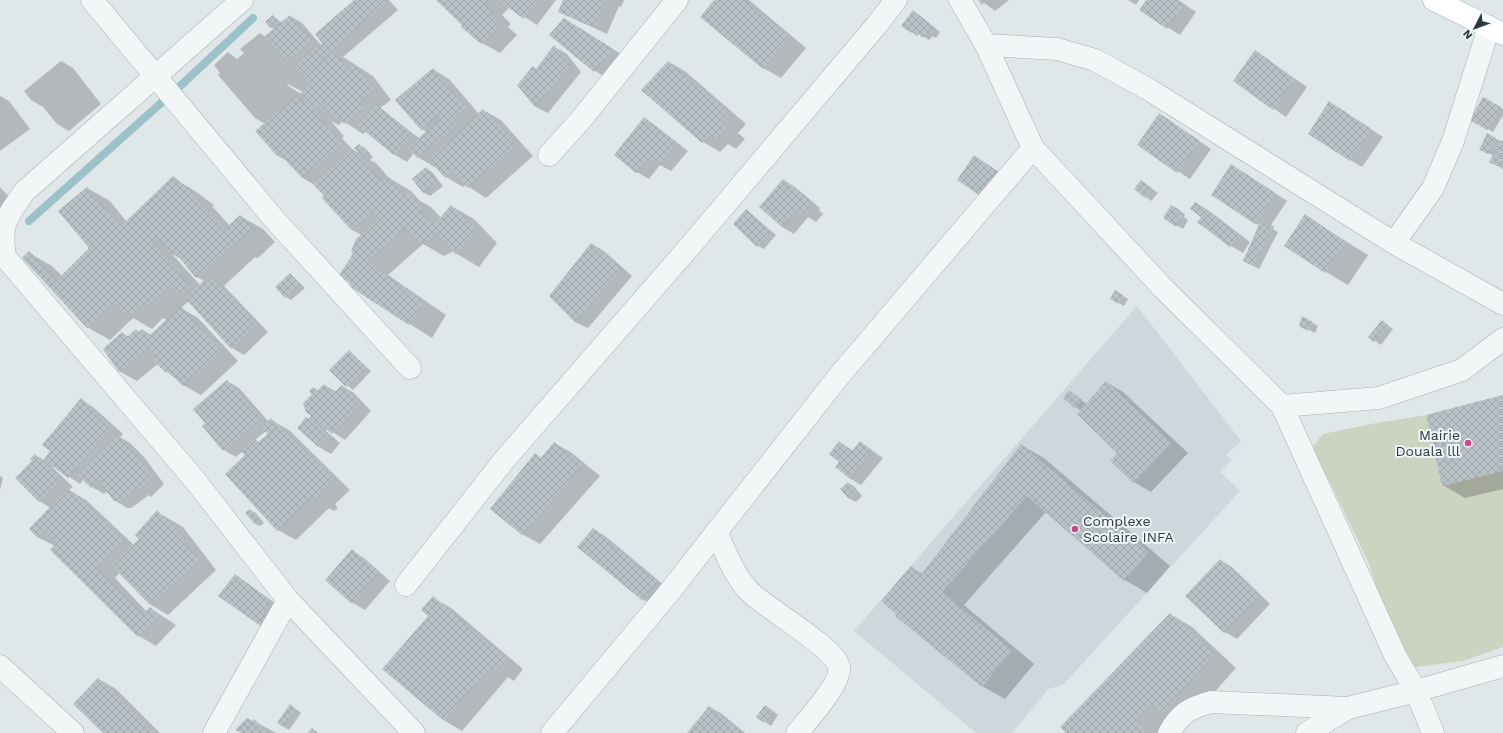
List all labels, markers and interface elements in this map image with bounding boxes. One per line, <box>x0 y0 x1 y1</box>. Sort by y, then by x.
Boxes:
north arrow <box>1455 8 1495 48</box>
text: N <box>1460 27 1475 42</box>
place label: Mairie Douala lll <box>1395 427 1461 459</box>
marker: Mairie Douala lll <box>1463 438 1473 448</box>
place label: Complexe Scolaire INFA <box>1083 513 1174 545</box>
marker: Complexe Scolaire INFA <box>1070 524 1080 534</box>

